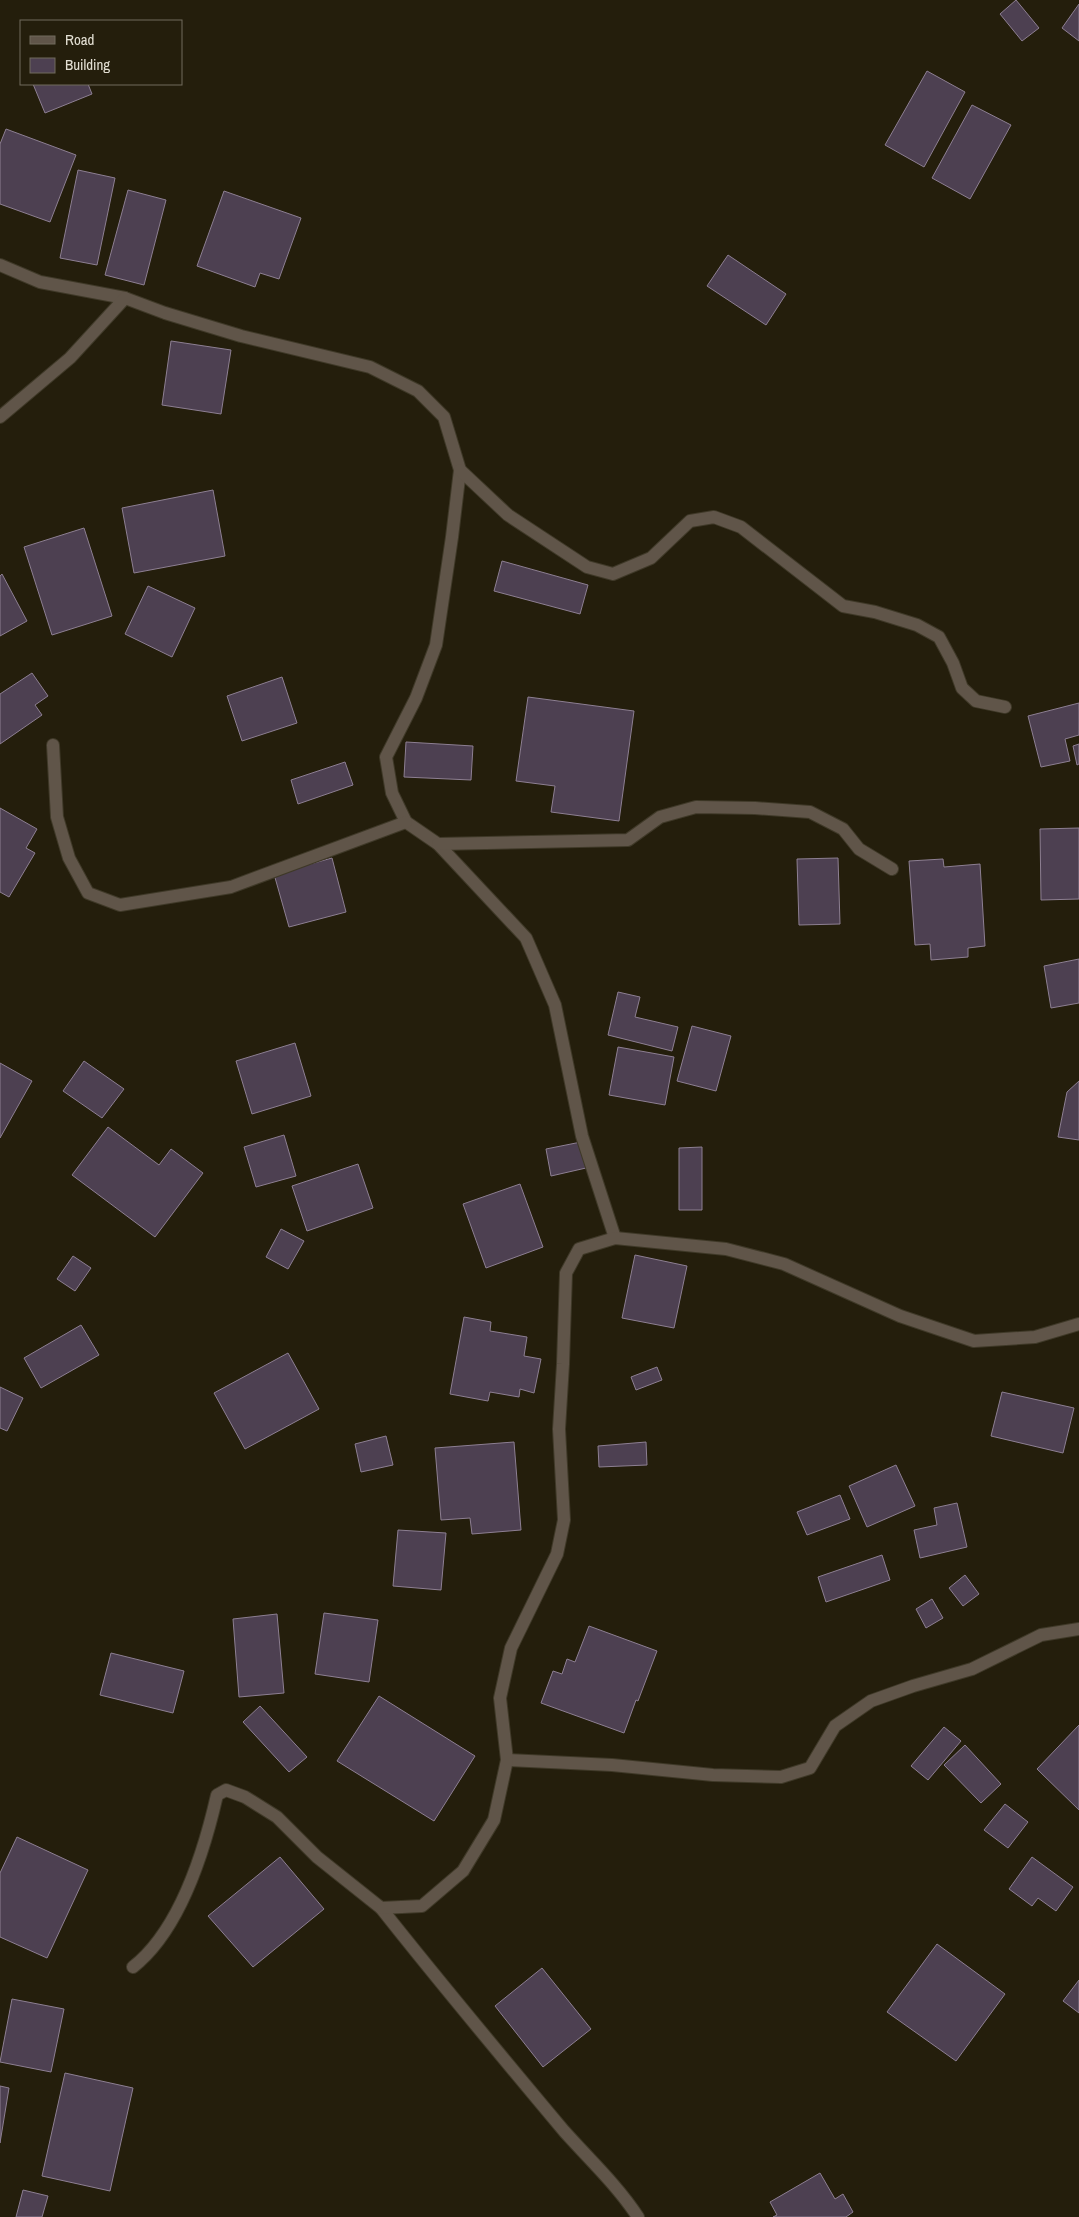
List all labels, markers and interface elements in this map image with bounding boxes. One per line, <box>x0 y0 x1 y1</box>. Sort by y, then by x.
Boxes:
legend <box>20 20 182 85</box>
text: Road <box>65 29 94 50</box>
text: Building <box>65 54 110 75</box>

